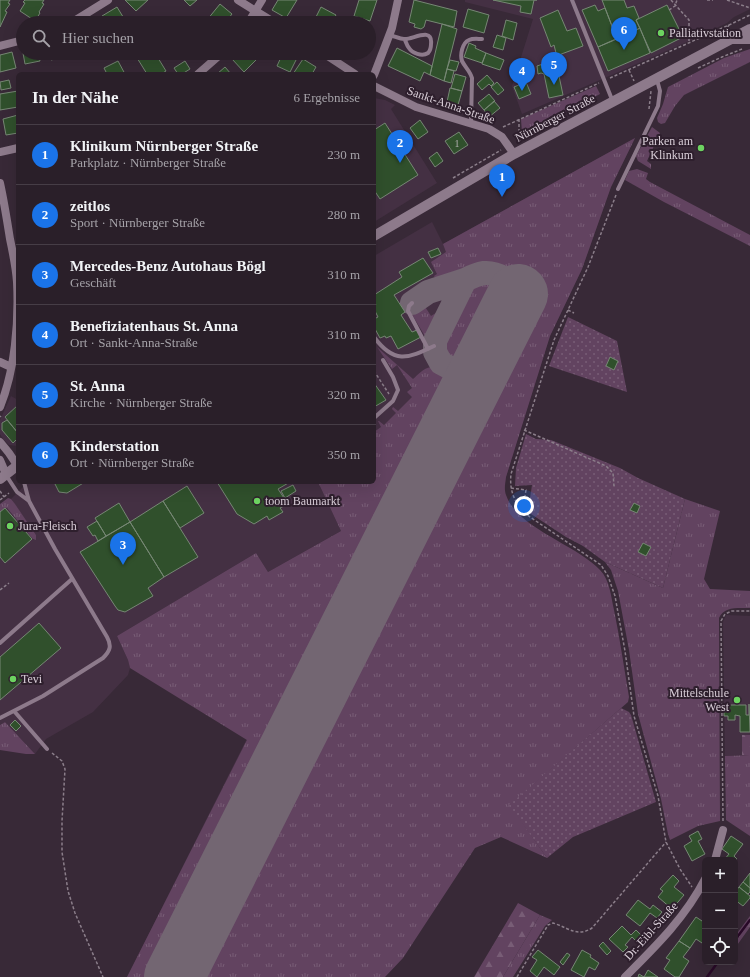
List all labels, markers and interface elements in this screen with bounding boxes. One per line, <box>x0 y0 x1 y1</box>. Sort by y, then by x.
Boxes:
search box <box>16 16 376 60</box>
pin: 6 <box>611 17 637 50</box>
place label: Palliativstation <box>669 26 741 40</box>
icon: search <box>30 27 52 49</box>
marker: Palliativstation <box>656 28 666 38</box>
text: Hier suchen <box>62 30 134 46</box>
pin: 5 <box>541 52 567 85</box>
pin: 4 <box>509 58 535 91</box>
street label: Sankt-Anna-Straße <box>405 83 497 127</box>
text: In der Nähe <box>32 88 119 107</box>
text: 6 Ergebnisse <box>293 90 360 105</box>
street label: Nürnberger Straße <box>513 91 597 145</box>
pin: 2 <box>387 130 413 163</box>
place label: Parken am Klinkum <box>642 134 694 162</box>
text: Klinikum Nürnberger Straße <box>70 138 258 154</box>
house number: 1 <box>455 138 460 149</box>
marker: Parken am Klinkum <box>696 143 706 153</box>
text: 1 <box>42 147 48 162</box>
text: 230 m <box>327 147 360 162</box>
text: Parkplatz · Nürnberger Straße <box>70 155 226 170</box>
pin: 1 <box>489 164 515 197</box>
text: zeitlos <box>70 198 110 214</box>
text: 2 <box>42 207 48 222</box>
text: 280 m <box>327 207 360 222</box>
text: Sport · Nürnberger Straße <box>70 215 205 230</box>
text: Mercedes-Benz Autohaus Bögl <box>70 258 266 274</box>
text: 3 <box>42 267 48 282</box>
text: 310 m <box>327 267 360 282</box>
text: Geschäft <box>70 275 116 290</box>
text: Benefiziatenhaus St. Anna <box>70 318 238 334</box>
text: 4 <box>42 327 48 342</box>
text: 310 m <box>327 327 360 342</box>
text: Ort · Sankt-Anna-Straße <box>70 335 198 350</box>
text: St. Anna <box>70 378 125 394</box>
text: 5 <box>42 387 48 402</box>
text: 320 m <box>327 387 360 402</box>
text: Kirche · Nürnberger Straße <box>70 395 212 410</box>
text: Kinderstation <box>70 438 159 454</box>
text: 6 <box>42 447 48 462</box>
text: 350 m <box>327 447 360 462</box>
text: Ort · Nürnberger Straße <box>70 455 194 470</box>
place label: toom Baumarkt <box>265 494 341 508</box>
marker: toom Baumarkt <box>252 496 262 506</box>
your location <box>514 496 534 516</box>
place label: Jura-Fleisch <box>18 519 77 533</box>
marker: Jura-Fleisch <box>5 521 15 531</box>
pin: 3 <box>110 532 136 565</box>
place label: Tevi <box>21 672 43 686</box>
marker: Tevi <box>8 674 18 684</box>
place label: Mittelschule West <box>669 686 730 714</box>
marker: Mittelschule West <box>732 695 742 705</box>
map controls <box>702 857 738 965</box>
button: + <box>702 857 738 893</box>
button: − <box>702 893 738 929</box>
street label: Dr.-Eibl-Straße <box>621 899 681 963</box>
button: locate <box>702 929 738 965</box>

